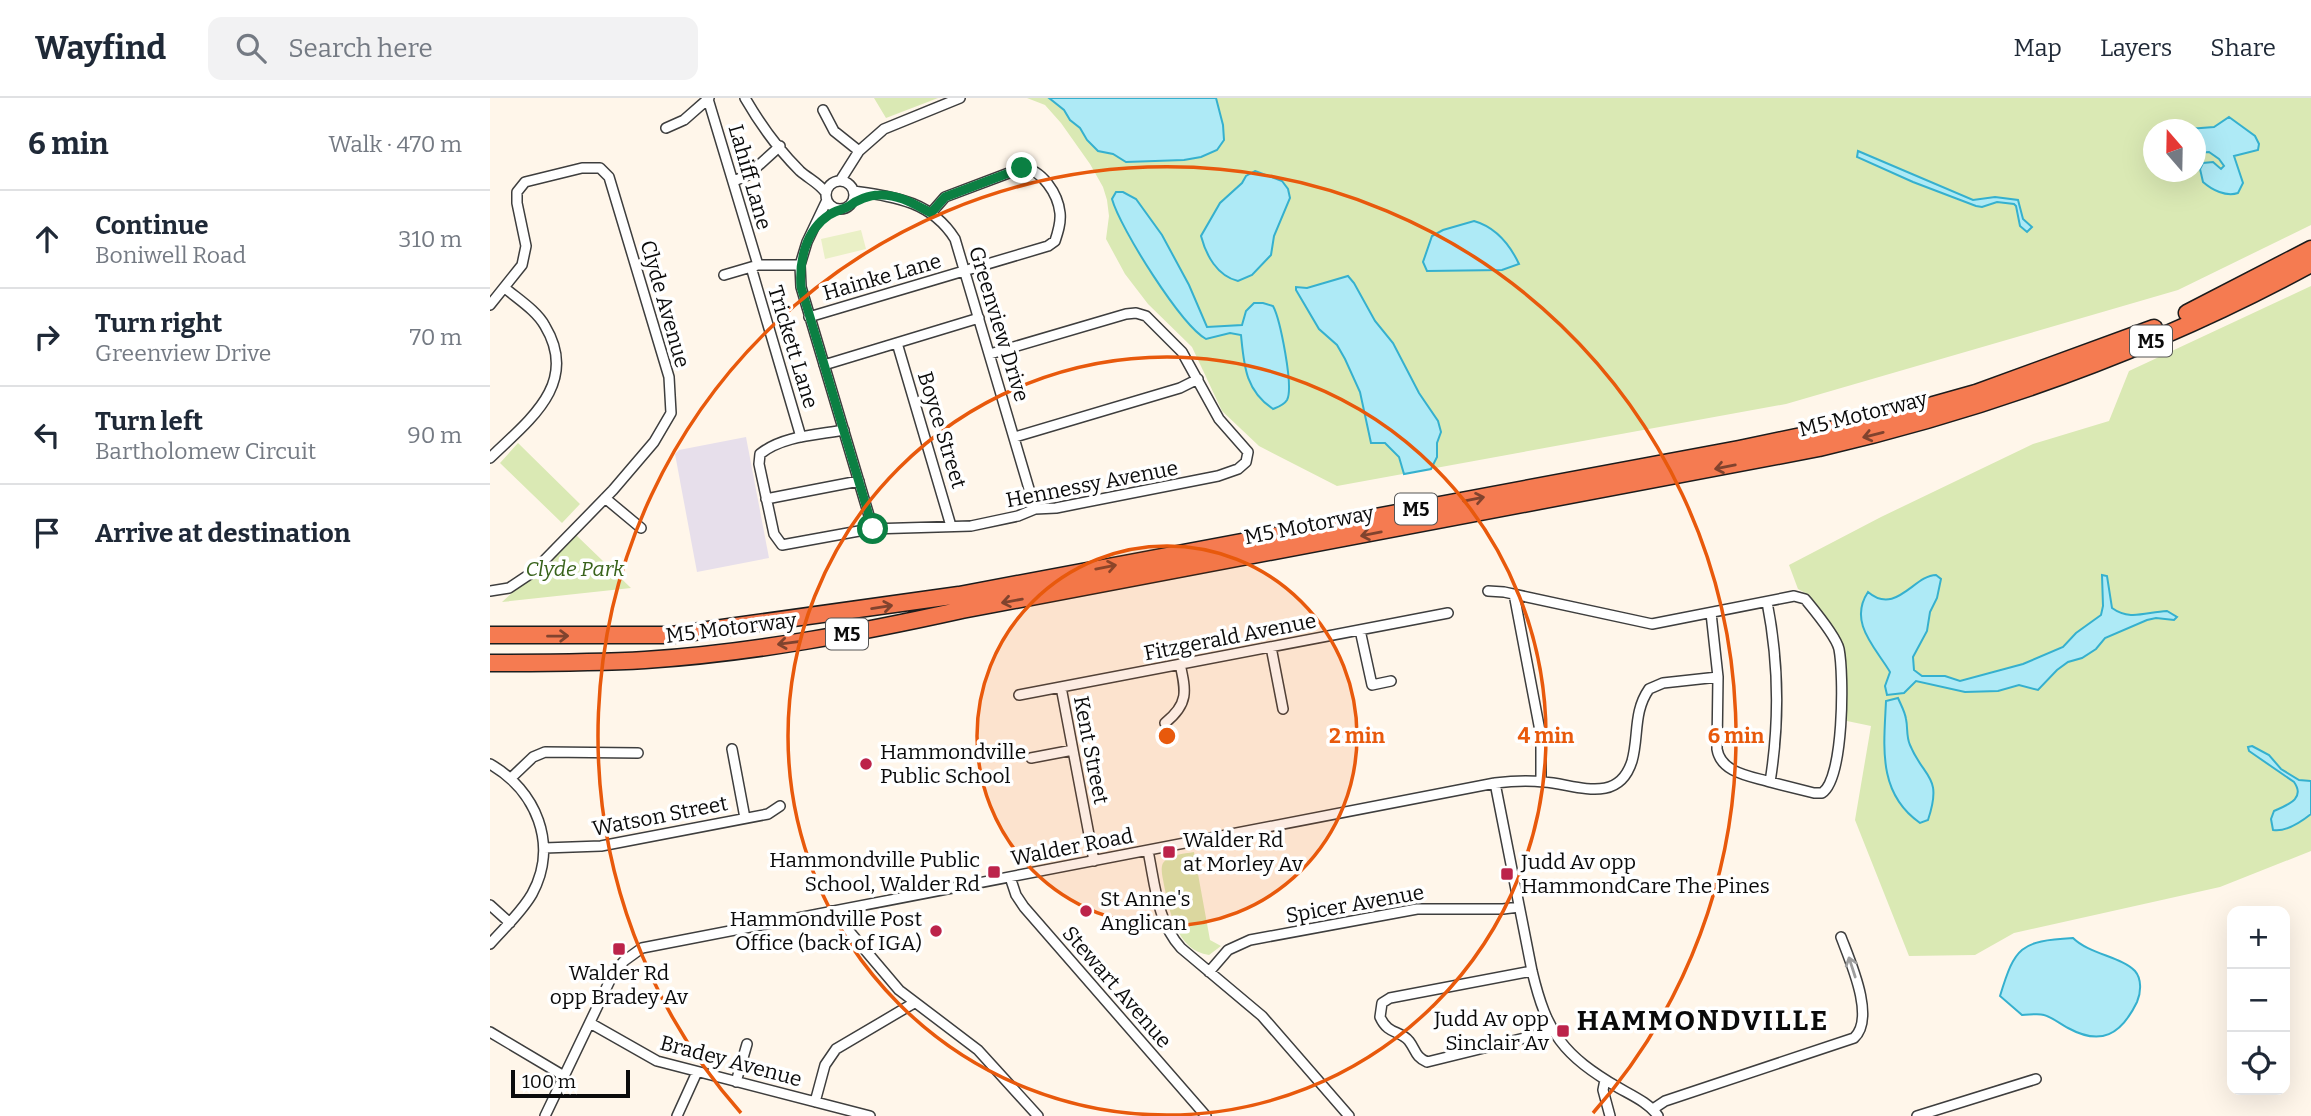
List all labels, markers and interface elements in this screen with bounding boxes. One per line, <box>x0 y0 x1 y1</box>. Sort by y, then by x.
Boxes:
search box <box>208 17 698 80</box>
text: Wayfind <box>35 28 166 68</box>
icon: search <box>232 29 270 67</box>
text: Search here <box>288 33 433 64</box>
text: Map <box>2014 34 2062 62</box>
text: Layers <box>2100 34 2172 62</box>
text: Share <box>2210 34 2276 62</box>
north arrow <box>2143 119 2206 182</box>
street label: Lahiff Lane <box>723 121 777 233</box>
text: 6 min <box>28 126 109 162</box>
text: Walk · 470 m <box>329 130 462 158</box>
route end <box>1006 152 1037 183</box>
text: Continue <box>95 210 209 241</box>
icon: ahead <box>28 220 66 258</box>
text: 310 m <box>398 225 462 253</box>
street label: Clyde Avenue <box>634 237 696 371</box>
text: Boniwell Road <box>95 241 246 269</box>
street label: Greenview Drive <box>963 243 1035 405</box>
street label: Hainke Lane <box>820 248 944 306</box>
street label: Trickett Lane <box>762 282 824 412</box>
text: Turn right <box>95 308 222 339</box>
icon: right <box>28 318 66 356</box>
text: 70 m <box>410 323 462 351</box>
road number: M5 <box>2130 326 2172 356</box>
text: Greenview Drive <box>95 339 271 367</box>
street label: Boyce Street <box>912 368 972 492</box>
street label: M5 Motorway <box>1796 385 1931 443</box>
text: Turn left <box>95 406 203 437</box>
icon: left <box>28 416 66 454</box>
text: 90 m <box>407 421 462 449</box>
one-way arrow <box>1862 429 1885 442</box>
text: Bartholomew Circuit <box>95 437 316 465</box>
street label: Hennessy Avenue <box>1004 455 1180 513</box>
one-way arrow <box>1714 460 1737 474</box>
one-way arrow <box>1462 491 1485 505</box>
road number: M5 <box>1395 494 1437 524</box>
street label: M5 Motorway <box>1242 500 1377 550</box>
route start <box>857 513 888 544</box>
icon: arrive <box>28 514 66 552</box>
text: Arrive at destination <box>95 518 350 549</box>
one-way arrow <box>1360 528 1383 541</box>
park label: Clyde Park <box>526 556 625 582</box>
one-way arrow <box>1094 560 1117 573</box>
one-way arrow <box>1001 595 1024 609</box>
one-way arrow <box>870 600 893 613</box>
street label: M5 Motorway <box>664 607 799 649</box>
street label: Fitzgerald Avenue <box>1142 608 1318 666</box>
road number: M5 <box>826 618 868 650</box>
one-way arrow <box>546 629 569 643</box>
one-way arrow <box>777 637 800 650</box>
street label: Kent Street <box>1068 694 1114 807</box>
text: 2 min <box>1329 723 1385 749</box>
text: 4 min <box>1518 723 1575 749</box>
text: 6 min <box>1708 723 1765 749</box>
centre of rings <box>1155 724 1179 748</box>
place label: Hammondville Public School <box>880 739 1026 789</box>
marker: Hammondville Public School <box>858 756 874 772</box>
street label: Watson Street <box>590 790 730 842</box>
street label: Walder Road <box>1009 822 1135 872</box>
place label: Walder Rd at Morley Av <box>1183 827 1304 877</box>
marker: Walder Rd at Morley Av <box>1161 844 1177 860</box>
place label: Hammondville Public School, Walder Rd <box>769 847 980 897</box>
place label: Judd Av opp HammondCare The Pines <box>1520 849 1770 899</box>
marker: Hammondville Public School, Walder Rd <box>986 864 1002 880</box>
marker: Judd Av opp HammondCare The Pines <box>1499 866 1515 882</box>
street label: Spicer Avenue <box>1284 879 1426 929</box>
place label: St Anne's Anglican <box>1100 886 1191 936</box>
marker: St Anne's Anglican <box>1078 903 1094 919</box>
place label: Hammondville Post Office (back of IGA) <box>730 906 922 956</box>
map controls <box>2227 906 2290 1095</box>
button: + <box>2227 906 2290 969</box>
street label: Stewart Avenue <box>1057 921 1177 1053</box>
marker: Hammondville Post Office (back of IGA) <box>928 923 944 939</box>
marker: Walder Rd opp Bradey Av <box>611 941 627 957</box>
one-way arrow <box>1845 957 1857 979</box>
place label: Walder Rd opp Bradey Av <box>550 960 689 1010</box>
button: − <box>2227 969 2290 1032</box>
district label: HAMMONDVILLE <box>1577 1004 1829 1037</box>
place label: Judd Av opp Sinclair Av <box>1433 1006 1550 1056</box>
marker: Judd Av opp Sinclair Av <box>1555 1023 1571 1039</box>
street label: Bradey Avenue <box>657 1030 805 1092</box>
button: locate <box>2227 1032 2290 1095</box>
scale bar <box>511 1067 630 1099</box>
text: 100 m <box>522 1070 576 1093</box>

